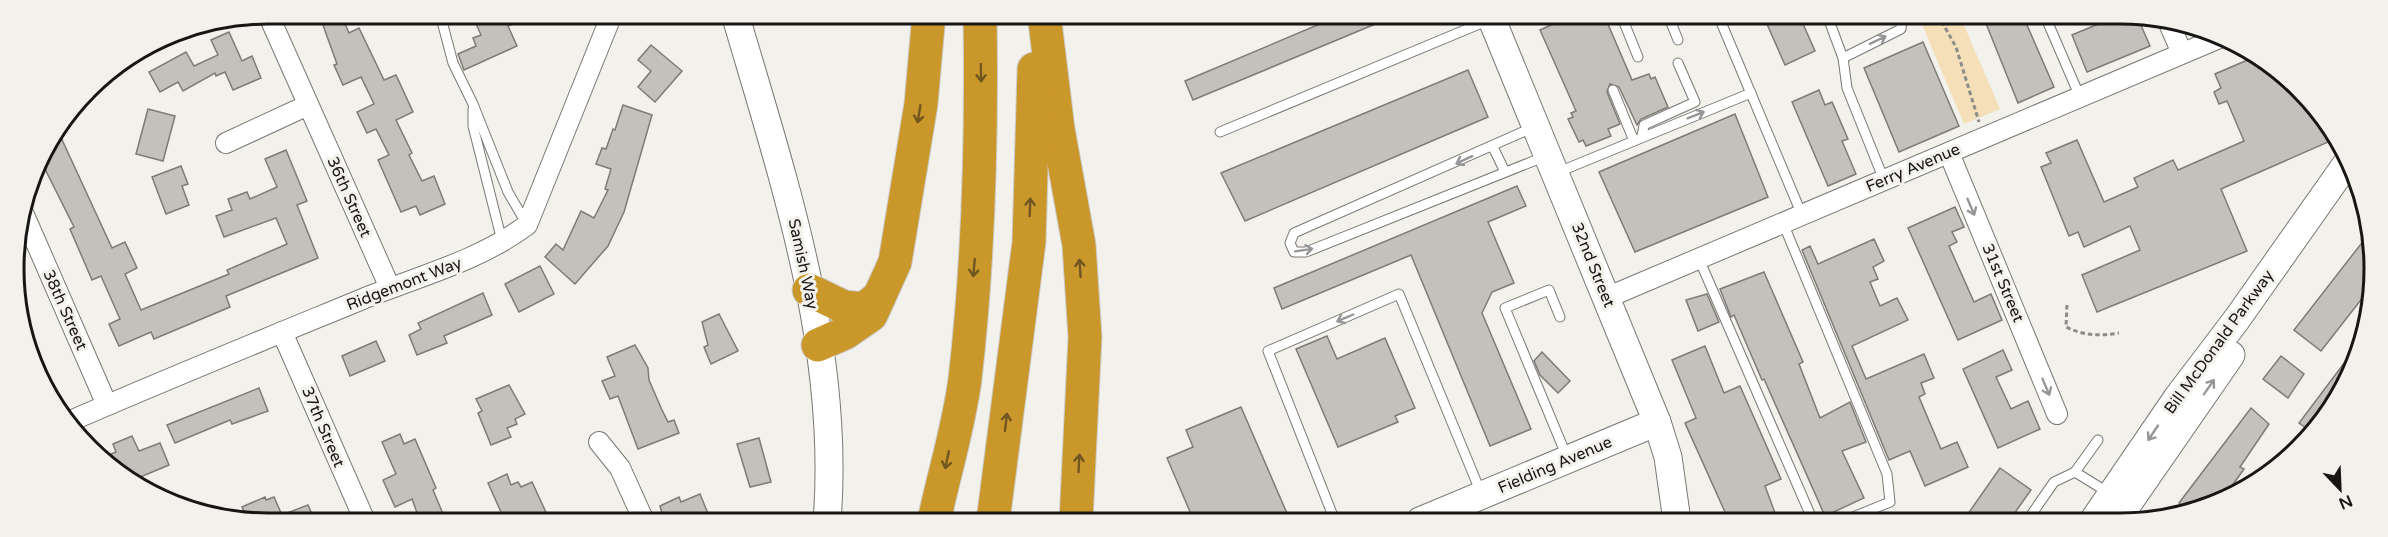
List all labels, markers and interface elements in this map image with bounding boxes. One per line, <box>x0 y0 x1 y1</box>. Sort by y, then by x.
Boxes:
one-way arrow <box>1869 34 1887 46</box>
one-way arrow <box>975 62 987 82</box>
one-way arrow <box>914 104 925 124</box>
one-way arrow <box>1686 109 1704 120</box>
street label: Ferry Avenue <box>1863 139 1963 197</box>
street label: 36th Street <box>322 154 376 240</box>
one-way arrow <box>1455 155 1473 166</box>
one-way arrow <box>1966 197 1977 216</box>
one-way arrow <box>1024 198 1036 218</box>
street label: Samish Way <box>784 217 822 312</box>
street label: 32nd Street <box>1567 220 1619 310</box>
street label: 31st Street <box>1977 241 2029 325</box>
one-way arrow <box>1294 245 1313 256</box>
street label: Ridgemont Way <box>344 253 465 315</box>
one-way arrow <box>969 257 980 277</box>
one-way arrow <box>1074 259 1085 279</box>
street label: Bill McDonald Parkway <box>2160 266 2278 418</box>
street label: 38th Street <box>38 267 92 353</box>
one-way arrow <box>1336 313 1354 324</box>
one-way arrow <box>2041 377 2052 396</box>
one-way arrow <box>2203 380 2215 396</box>
street label: 37th Street <box>297 384 349 470</box>
one-way arrow <box>1001 412 1012 432</box>
one-way arrow <box>2147 424 2159 440</box>
street label: Fielding Avenue <box>1495 432 1615 498</box>
one-way arrow <box>941 451 953 470</box>
one-way arrow <box>1074 453 1085 473</box>
north arrow <box>2310 459 2370 519</box>
text: N <box>2336 490 2355 514</box>

